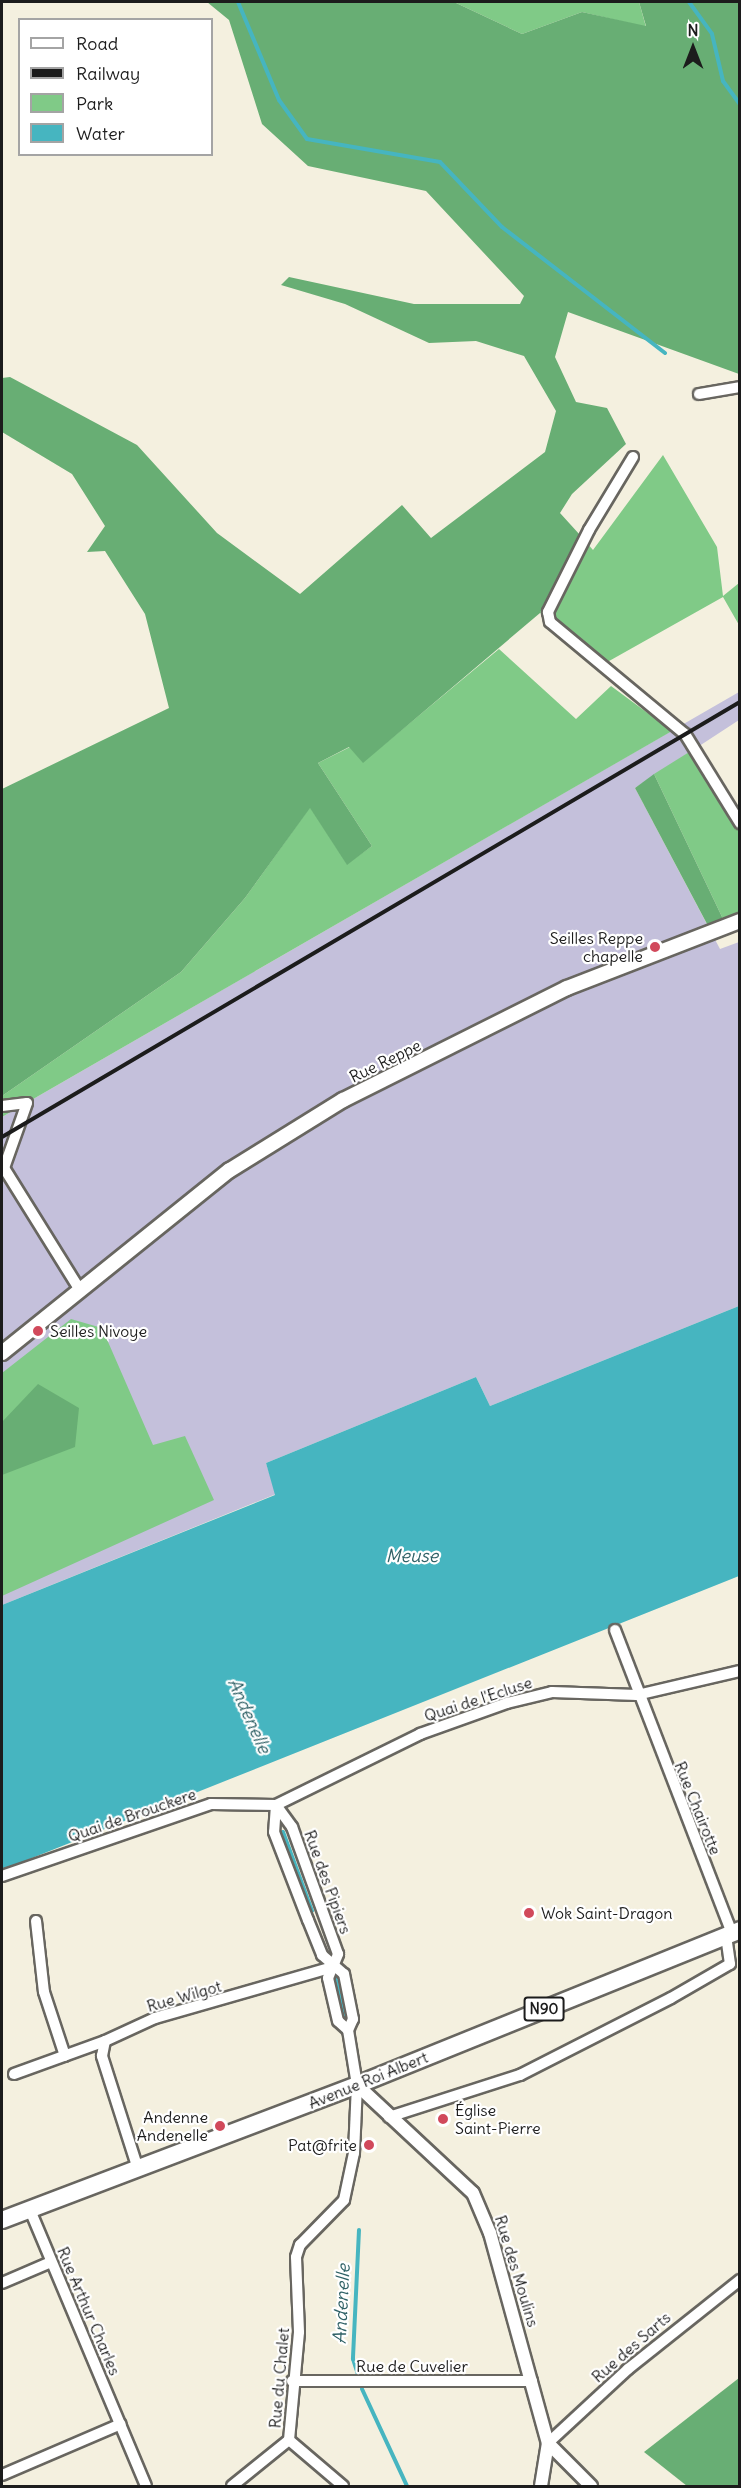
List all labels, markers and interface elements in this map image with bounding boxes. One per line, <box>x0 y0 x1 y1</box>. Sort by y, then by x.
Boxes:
legend <box>18 18 213 156</box>
north arrow <box>663 18 723 78</box>
text: N <box>687 20 699 40</box>
text: Road <box>76 32 118 55</box>
text: Railway <box>76 62 140 85</box>
text: Park <box>76 92 113 115</box>
text: Water <box>76 122 125 145</box>
place label: Seilles Reppe chapelle <box>550 928 643 966</box>
marker: Seilles Reppe chapelle <box>648 940 662 954</box>
street label: Rue Reppe <box>346 1035 424 1087</box>
place label: Seilles Nivoye <box>50 1321 147 1341</box>
marker: Seilles Nivoye <box>31 1324 45 1338</box>
water label: Meuse <box>386 1545 438 1567</box>
street label: Quai de l'Ecluse <box>422 1673 534 1725</box>
water label: Andenelle <box>223 1675 275 1757</box>
street label: Rue Chairotte <box>671 1759 725 1857</box>
street label: Quai de Brouckere <box>65 1784 199 1846</box>
street label: Rue des Pipiers <box>300 1827 356 1937</box>
place label: Wok Saint-Dragon <box>541 1903 673 1923</box>
marker: Wok Saint-Dragon <box>522 1906 536 1920</box>
street label: Rue Wilgot <box>144 1976 224 2016</box>
road number: N90 <box>523 1997 565 2021</box>
street label: Avenue Roi Albert <box>305 2047 431 2113</box>
place label: Église Saint-Pierre <box>455 2100 541 2138</box>
place label: Andenne Andenelle <box>137 2107 208 2145</box>
marker: Église Saint-Pierre <box>436 2112 450 2126</box>
marker: Andenne Andenelle <box>213 2119 227 2133</box>
place label: Pat@frite <box>288 2135 357 2155</box>
marker: Pat@frite <box>362 2138 376 2152</box>
street label: Rue des Moulins <box>491 2213 543 2329</box>
street label: Rue Arthur Charles <box>53 2244 125 2378</box>
water label: Andenelle <box>329 2263 355 2345</box>
street label: Rue des Sarts <box>588 2308 674 2386</box>
street label: Rue du Chalet <box>265 2327 293 2429</box>
street label: Rue de Cuvelier <box>356 2356 468 2376</box>

